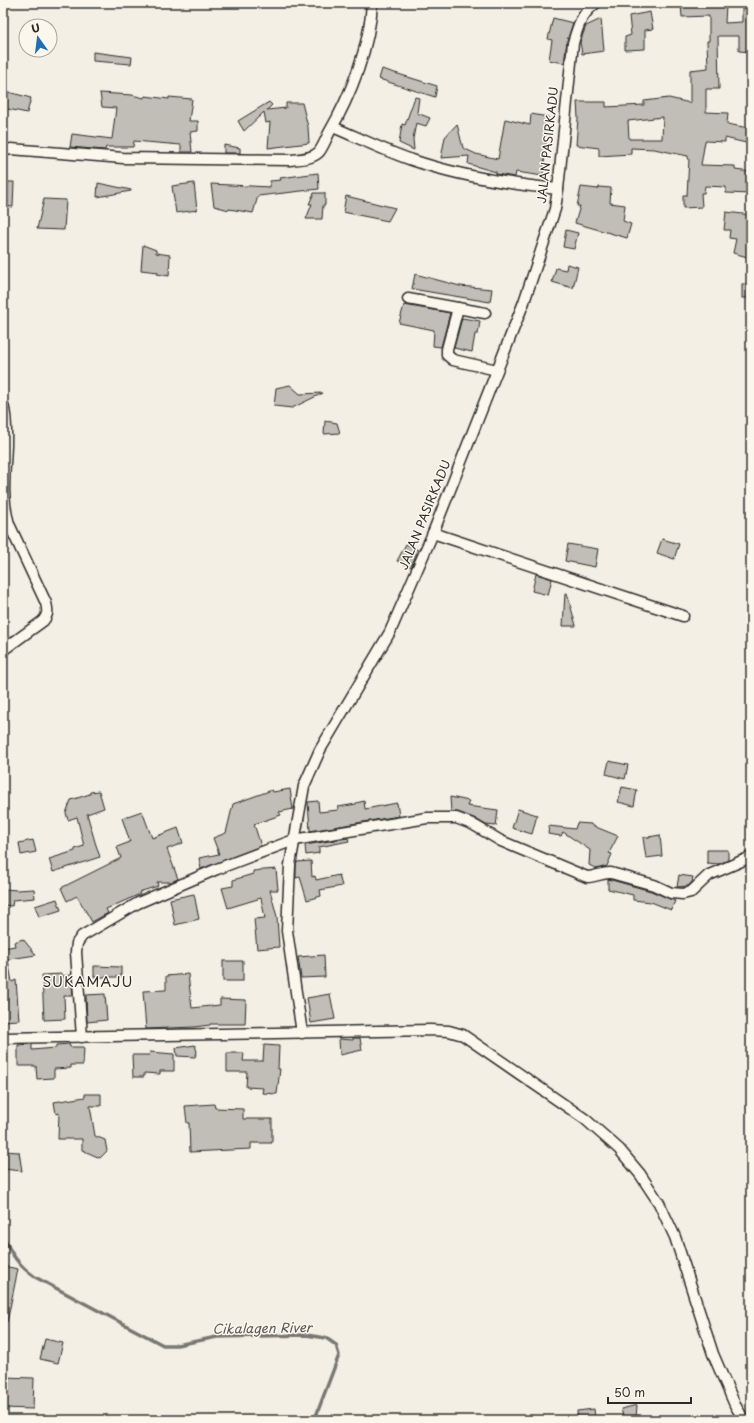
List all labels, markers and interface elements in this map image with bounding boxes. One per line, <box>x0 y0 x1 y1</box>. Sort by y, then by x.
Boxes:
north arrow <box>18 18 58 58</box>
text: U <box>29 19 42 37</box>
street label: JALAN PASIRKADU <box>532 86 562 204</box>
street label: JALAN PASIRKADU <box>394 457 454 572</box>
district label: SUKAMAJU <box>43 971 133 992</box>
water label: Cikalagen River <box>212 1317 314 1338</box>
scale bar <box>608 1379 691 1405</box>
text: 50 m <box>614 1383 645 1401</box>

